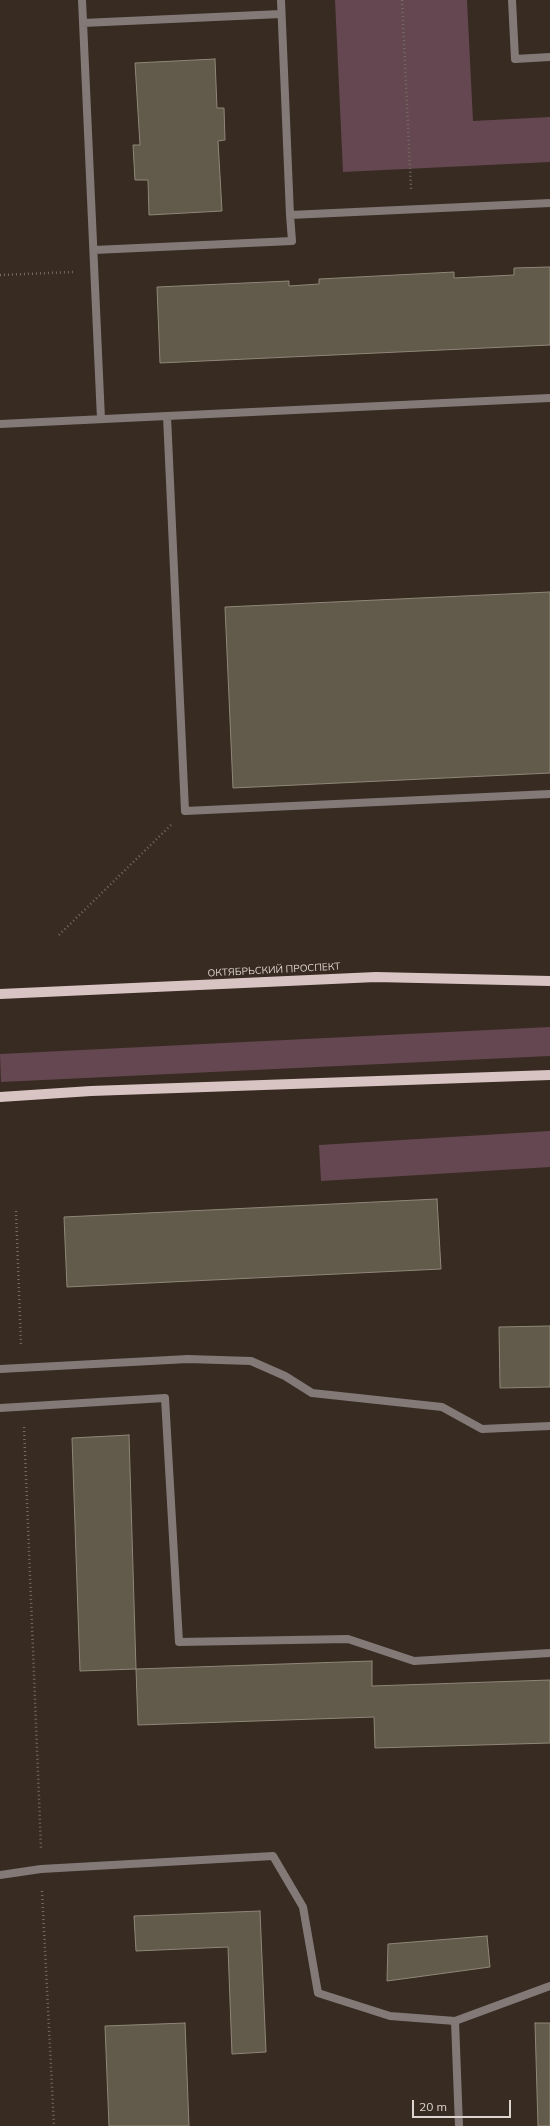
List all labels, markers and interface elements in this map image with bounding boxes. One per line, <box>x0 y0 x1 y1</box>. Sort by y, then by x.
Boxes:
street label: ОКТЯБРЬСКИЙ ПРОСПЕКТ <box>207 961 341 979</box>
scale bar <box>414 2092 513 2118</box>
text: 20 m <box>419 2099 447 2114</box>

